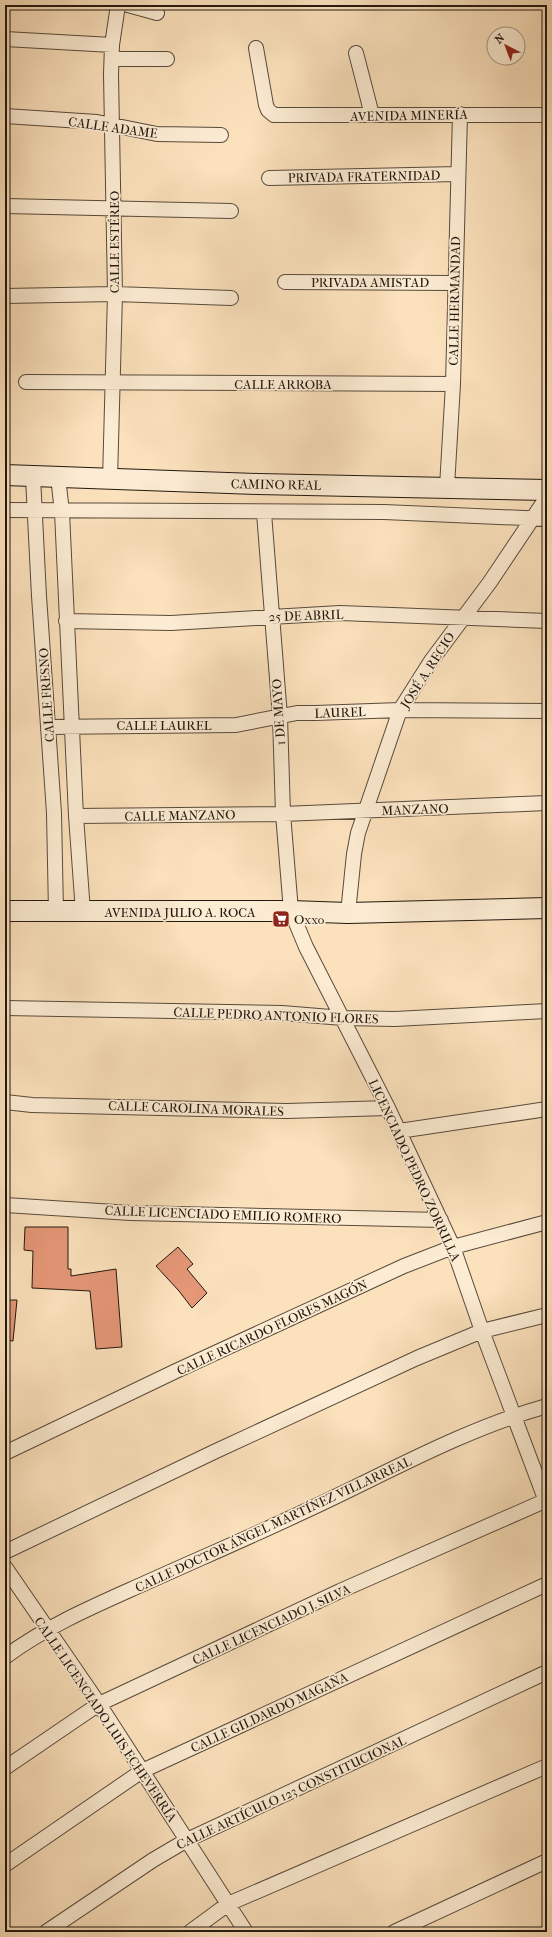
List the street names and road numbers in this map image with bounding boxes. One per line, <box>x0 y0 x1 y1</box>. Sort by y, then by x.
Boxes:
street label: AVENIDA MINERÍA <box>349 107 468 124</box>
street label: CALLE ADAME <box>67 114 159 141</box>
street label: PRIVADA FRATERNIDAD <box>287 168 441 185</box>
street label: CALLE ESTÉREO <box>107 191 122 293</box>
street label: CALLE HERMANDAD <box>446 236 463 366</box>
street label: PRIVADA AMISTAD <box>311 275 429 290</box>
street label: CALLE ARROBA <box>234 377 332 392</box>
street label: CAMINO REAL <box>231 476 322 493</box>
street label: 25 DE ABRIL <box>268 607 344 624</box>
street label: JOSÉ A. RECIO <box>397 629 458 712</box>
street label: CALLE FRESNO <box>36 647 57 743</box>
street label: 1 DE MAYO <box>269 678 288 746</box>
street label: LAUREL <box>314 704 366 721</box>
street label: CALLE LAUREL <box>117 718 212 733</box>
street label: MANZANO <box>381 801 449 818</box>
street label: CALLE MANZANO <box>124 807 236 824</box>
street label: AVENIDA JULIO A. ROCA <box>103 905 256 920</box>
street label: CALLE PEDRO ANTONIO FLORES <box>173 1004 379 1027</box>
street label: LICENCIADO PEDRO ZORRILLA <box>366 1077 464 1264</box>
street label: CALLE CAROLINA MORALES <box>108 1098 284 1119</box>
street label: CALLE LICENCIADO EMILIO ROMERO <box>104 1203 342 1226</box>
street label: CALLE RICARDO FLORES MAGÓN <box>175 1277 370 1378</box>
street label: CALLE DOCTOR ÁNGEL MARTÍNEZ VILLARREAL <box>133 1454 414 1595</box>
street label: CALLE LICENCIADO J. SILVA <box>190 1581 353 1668</box>
street label: CALLE LICENCIADO LUIS ECHEVERRÍA <box>31 1614 180 1825</box>
street label: CALLE GILDARDO MAGAÑA <box>188 1669 351 1756</box>
street label: CALLE ARTÍCULO 123 CONSTITUCIONAL <box>174 1732 409 1852</box>

